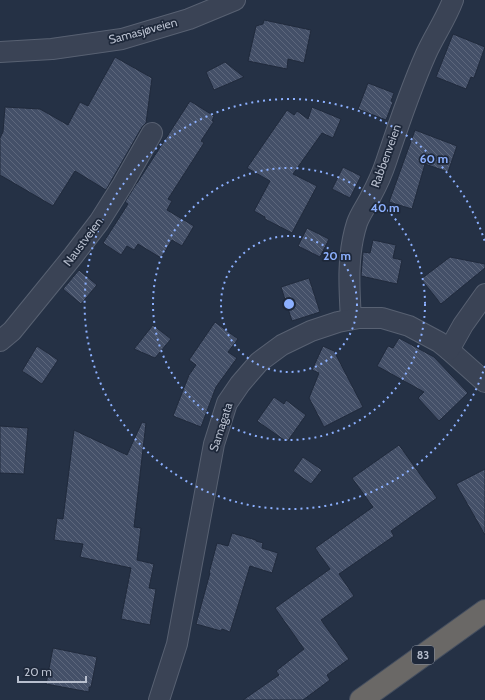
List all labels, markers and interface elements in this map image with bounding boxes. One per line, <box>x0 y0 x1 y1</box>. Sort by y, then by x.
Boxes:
street label: Samasjøveien <box>107 14 179 47</box>
street label: Rabbenveien <box>367 122 404 190</box>
text: 60 m <box>420 151 448 166</box>
text: 40 m <box>370 200 400 215</box>
street label: Naustveien <box>60 214 106 269</box>
text: 20 m <box>323 248 351 263</box>
centre of rings <box>282 297 296 311</box>
street label: Samagata <box>206 400 236 453</box>
road number: 83 <box>412 646 434 664</box>
scale bar <box>18 658 86 684</box>
text: 20 m <box>24 664 52 679</box>

